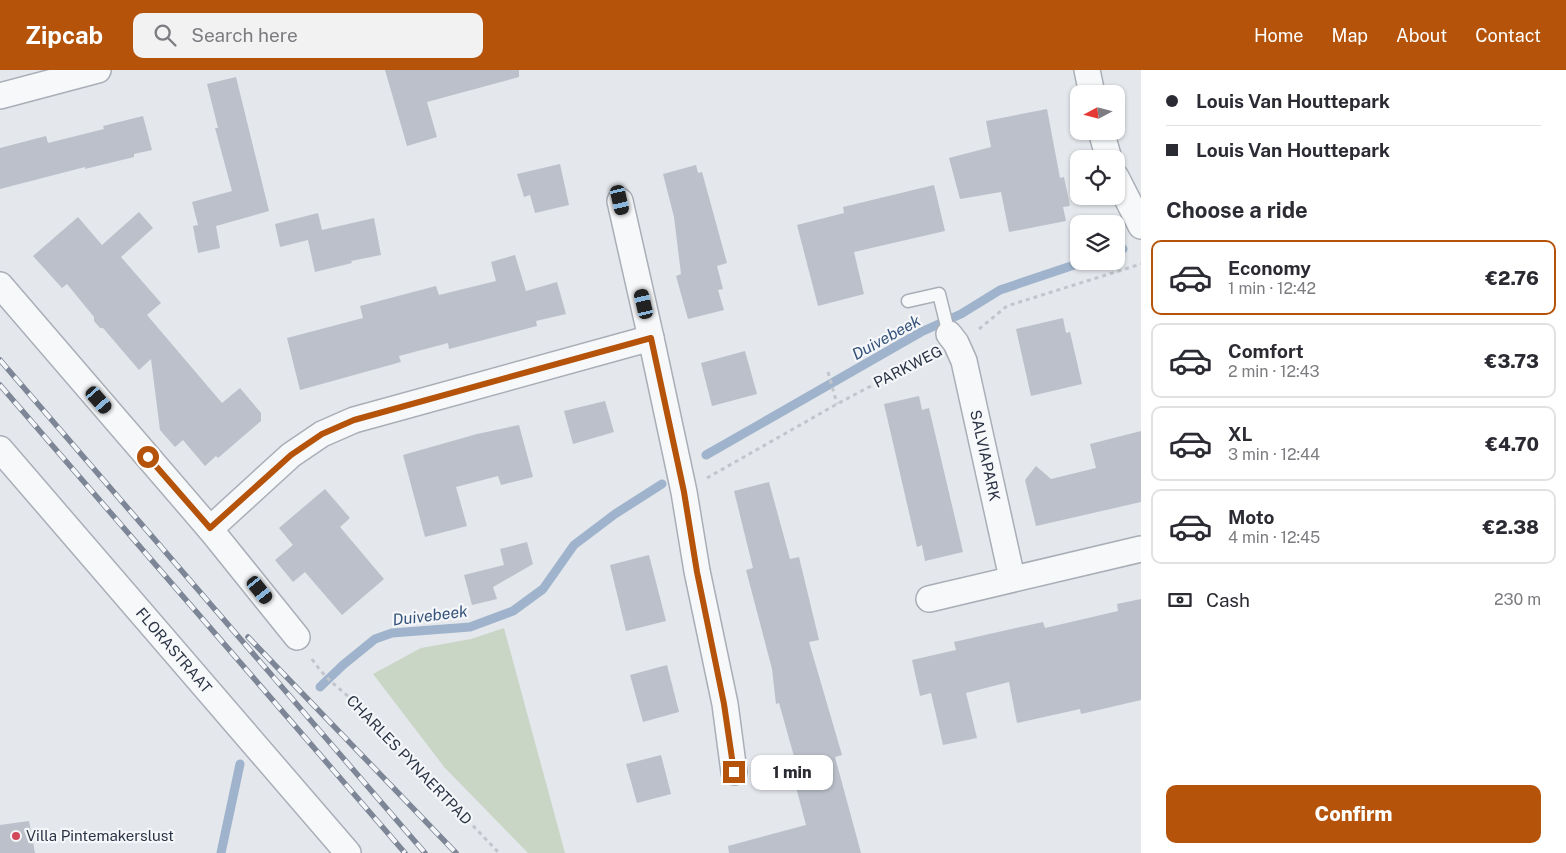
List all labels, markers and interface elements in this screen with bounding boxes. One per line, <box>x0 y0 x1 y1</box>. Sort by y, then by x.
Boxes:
search box <box>133 13 483 58</box>
text: Zipcab <box>25 21 103 49</box>
icon: search <box>151 21 179 49</box>
text: Search here <box>191 24 298 46</box>
text: Home <box>1254 25 1304 46</box>
text: Map <box>1332 25 1368 46</box>
text: About <box>1396 25 1447 46</box>
text: Contact <box>1475 25 1541 46</box>
north arrow <box>1070 85 1125 140</box>
map controls <box>1070 85 1125 270</box>
text: Louis Van Houttepark <box>1196 90 1390 112</box>
text: Louis Van Houttepark <box>1196 139 1390 161</box>
button: locate <box>1070 150 1125 205</box>
car <box>609 184 630 216</box>
text: Choose a ride <box>1166 197 1308 223</box>
button: layers <box>1070 215 1125 270</box>
icon: car <box>1168 255 1213 300</box>
text: Economy <box>1228 257 1311 279</box>
text: €2.76 <box>1485 267 1539 289</box>
text: 1 min · 12:42 <box>1228 279 1316 298</box>
car <box>633 288 654 320</box>
water label: Duivebeek <box>849 311 924 364</box>
icon: car <box>1168 338 1213 383</box>
text: Comfort <box>1228 340 1304 362</box>
street label: PARKWEG <box>871 342 945 391</box>
text: €3.73 <box>1485 350 1539 372</box>
text: 2 min · 12:43 <box>1228 362 1320 381</box>
car <box>83 384 114 416</box>
street label: SALVIAPARK <box>967 408 1004 503</box>
icon: car <box>1168 421 1213 466</box>
text: XL <box>1228 423 1253 445</box>
text: €4.70 <box>1485 433 1539 455</box>
text: 3 min · 12:44 <box>1228 445 1320 464</box>
route start <box>137 446 159 468</box>
icon: car <box>1168 504 1213 549</box>
text: Moto <box>1228 506 1274 528</box>
text: €2.38 <box>1482 516 1539 538</box>
text: 4 min · 12:45 <box>1228 528 1320 547</box>
car <box>244 574 275 606</box>
icon: cash <box>1166 586 1194 614</box>
text: Cash <box>1206 589 1250 611</box>
text: 230 m <box>1494 590 1541 609</box>
water label: Duivebeek <box>392 601 469 630</box>
street label: FLORASTRAAT <box>133 604 215 696</box>
street label: CHARLES PYNAERTPAD <box>343 692 475 828</box>
callout: 1 min <box>752 754 834 790</box>
route end <box>723 761 745 783</box>
text: 1 min <box>772 763 812 782</box>
button: Confirm <box>1166 785 1541 843</box>
place label: Villa Pintemakerslust <box>26 827 174 844</box>
marker: Villa Pintemakerslust <box>10 830 22 842</box>

